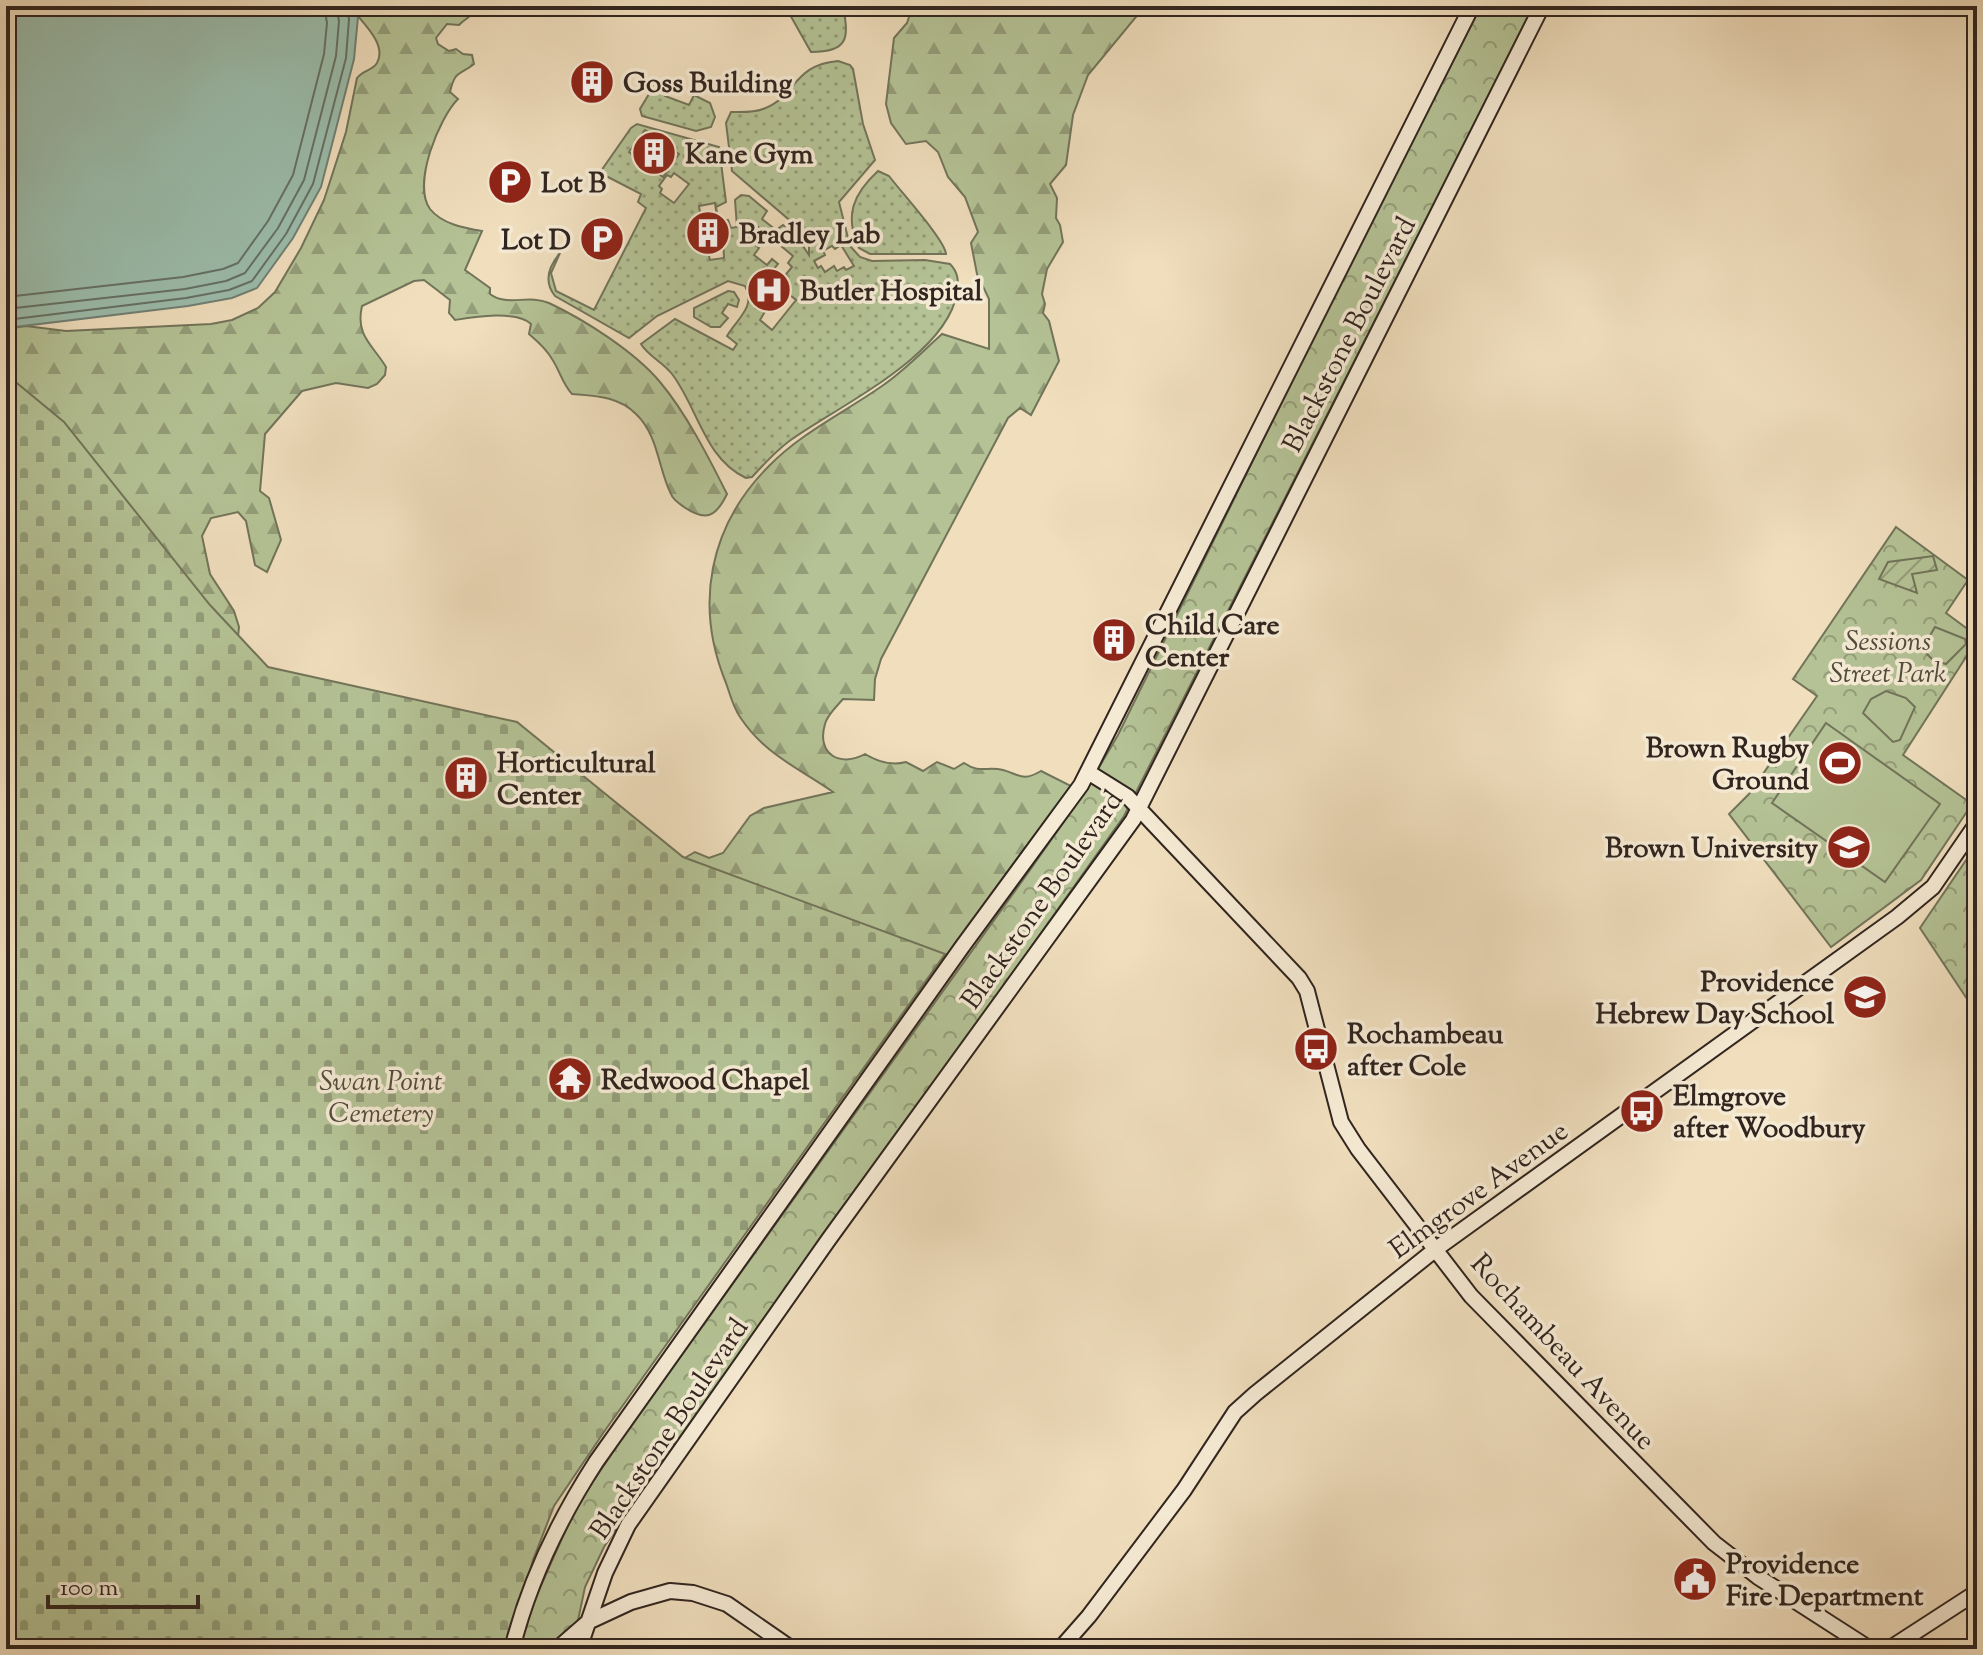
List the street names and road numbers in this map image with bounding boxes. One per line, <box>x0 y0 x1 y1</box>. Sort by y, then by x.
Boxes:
street label: Blackstone Boulevard <box>1274 211 1427 460</box>
street label: Blackstone Boulevard <box>953 783 1134 1018</box>
street label: Elmgrove Avenue <box>1382 1113 1578 1270</box>
street label: Rochambeau Avenue <box>1460 1246 1664 1460</box>
street label: Blackstone Boulevard <box>581 1311 760 1548</box>

